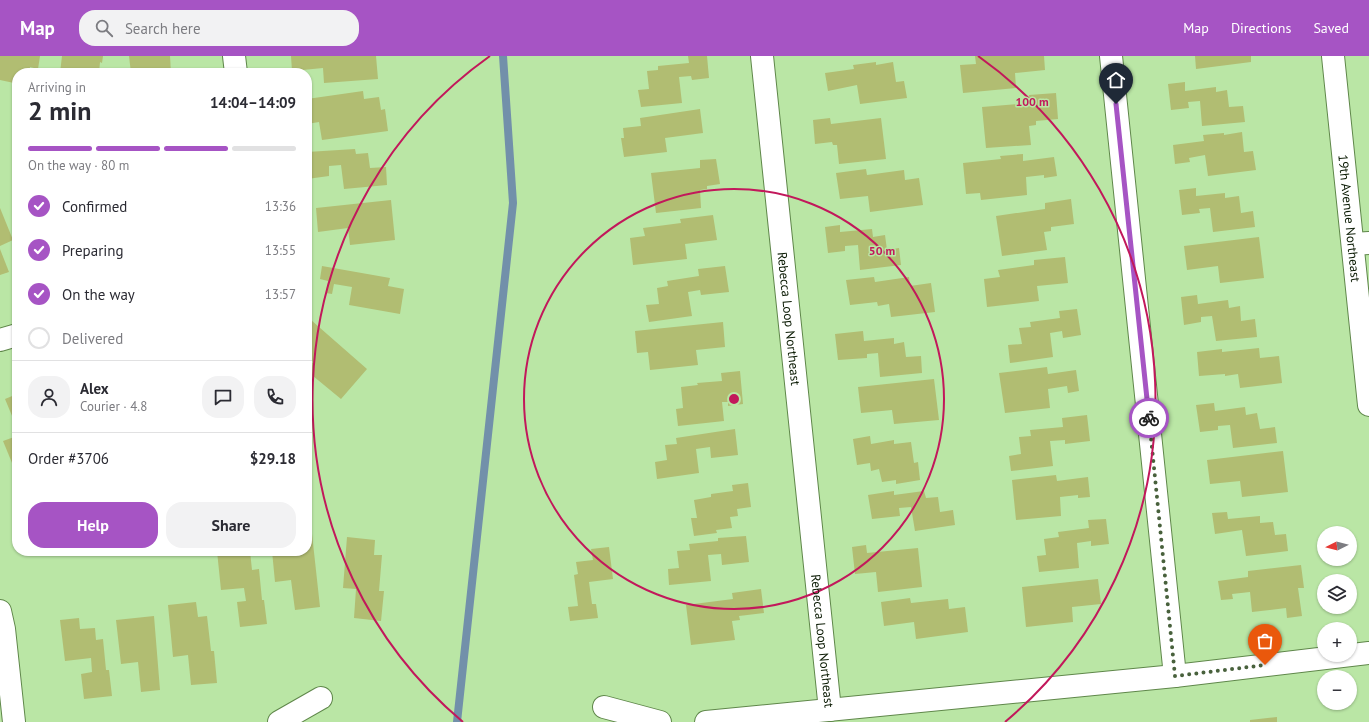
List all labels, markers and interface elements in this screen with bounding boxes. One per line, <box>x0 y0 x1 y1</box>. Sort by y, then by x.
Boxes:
search box <box>79 10 359 46</box>
text: Map <box>20 16 55 40</box>
icon: search <box>93 17 115 39</box>
text: Search here <box>125 19 201 38</box>
text: Map <box>1183 19 1209 37</box>
text: Directions <box>1231 19 1291 37</box>
text: Saved <box>1313 19 1349 37</box>
pin <box>1099 63 1133 104</box>
icon: home <box>1105 69 1127 91</box>
text: Arriving in <box>28 79 86 96</box>
text: 14:04–14:09 <box>210 93 296 112</box>
text: 2 min <box>28 94 91 127</box>
text: 100 m <box>1015 94 1049 109</box>
street label: 19th Avenue Northeast <box>1335 154 1365 283</box>
text: On the way · 80 m <box>28 157 129 174</box>
icon: check <box>28 195 50 217</box>
text: Confirmed <box>62 197 127 216</box>
text: 13:36 <box>265 198 296 215</box>
icon: check <box>28 239 50 261</box>
text: Preparing <box>62 241 124 260</box>
text: 13:55 <box>265 242 296 259</box>
text: 50 m <box>869 243 895 258</box>
street label: Rebecca Loop Northeast <box>774 251 805 387</box>
icon: check <box>28 283 50 305</box>
text: On the way <box>62 285 135 304</box>
text: 13:57 <box>265 286 296 303</box>
text: Delivered <box>62 329 123 348</box>
button: person <box>28 376 70 418</box>
button: chat <box>202 376 244 418</box>
button: phone <box>254 376 296 418</box>
text: Alex <box>80 379 109 398</box>
centre of rings <box>727 392 741 406</box>
text: Courier · 4.8 <box>80 398 147 415</box>
courier <box>1129 398 1169 438</box>
icon: bike <box>1138 407 1160 429</box>
text: Order #3706 <box>28 449 109 468</box>
text: $29.18 <box>250 449 296 468</box>
button: Help <box>28 502 158 548</box>
button: Share <box>166 502 296 548</box>
north arrow <box>1317 526 1357 566</box>
map controls <box>1317 526 1357 710</box>
street label: Rebecca Loop Northeast <box>807 573 838 709</box>
button: layers <box>1317 574 1357 614</box>
button: + <box>1317 622 1357 662</box>
pin <box>1248 624 1282 665</box>
icon: bag <box>1254 630 1276 652</box>
button: − <box>1317 670 1357 710</box>

